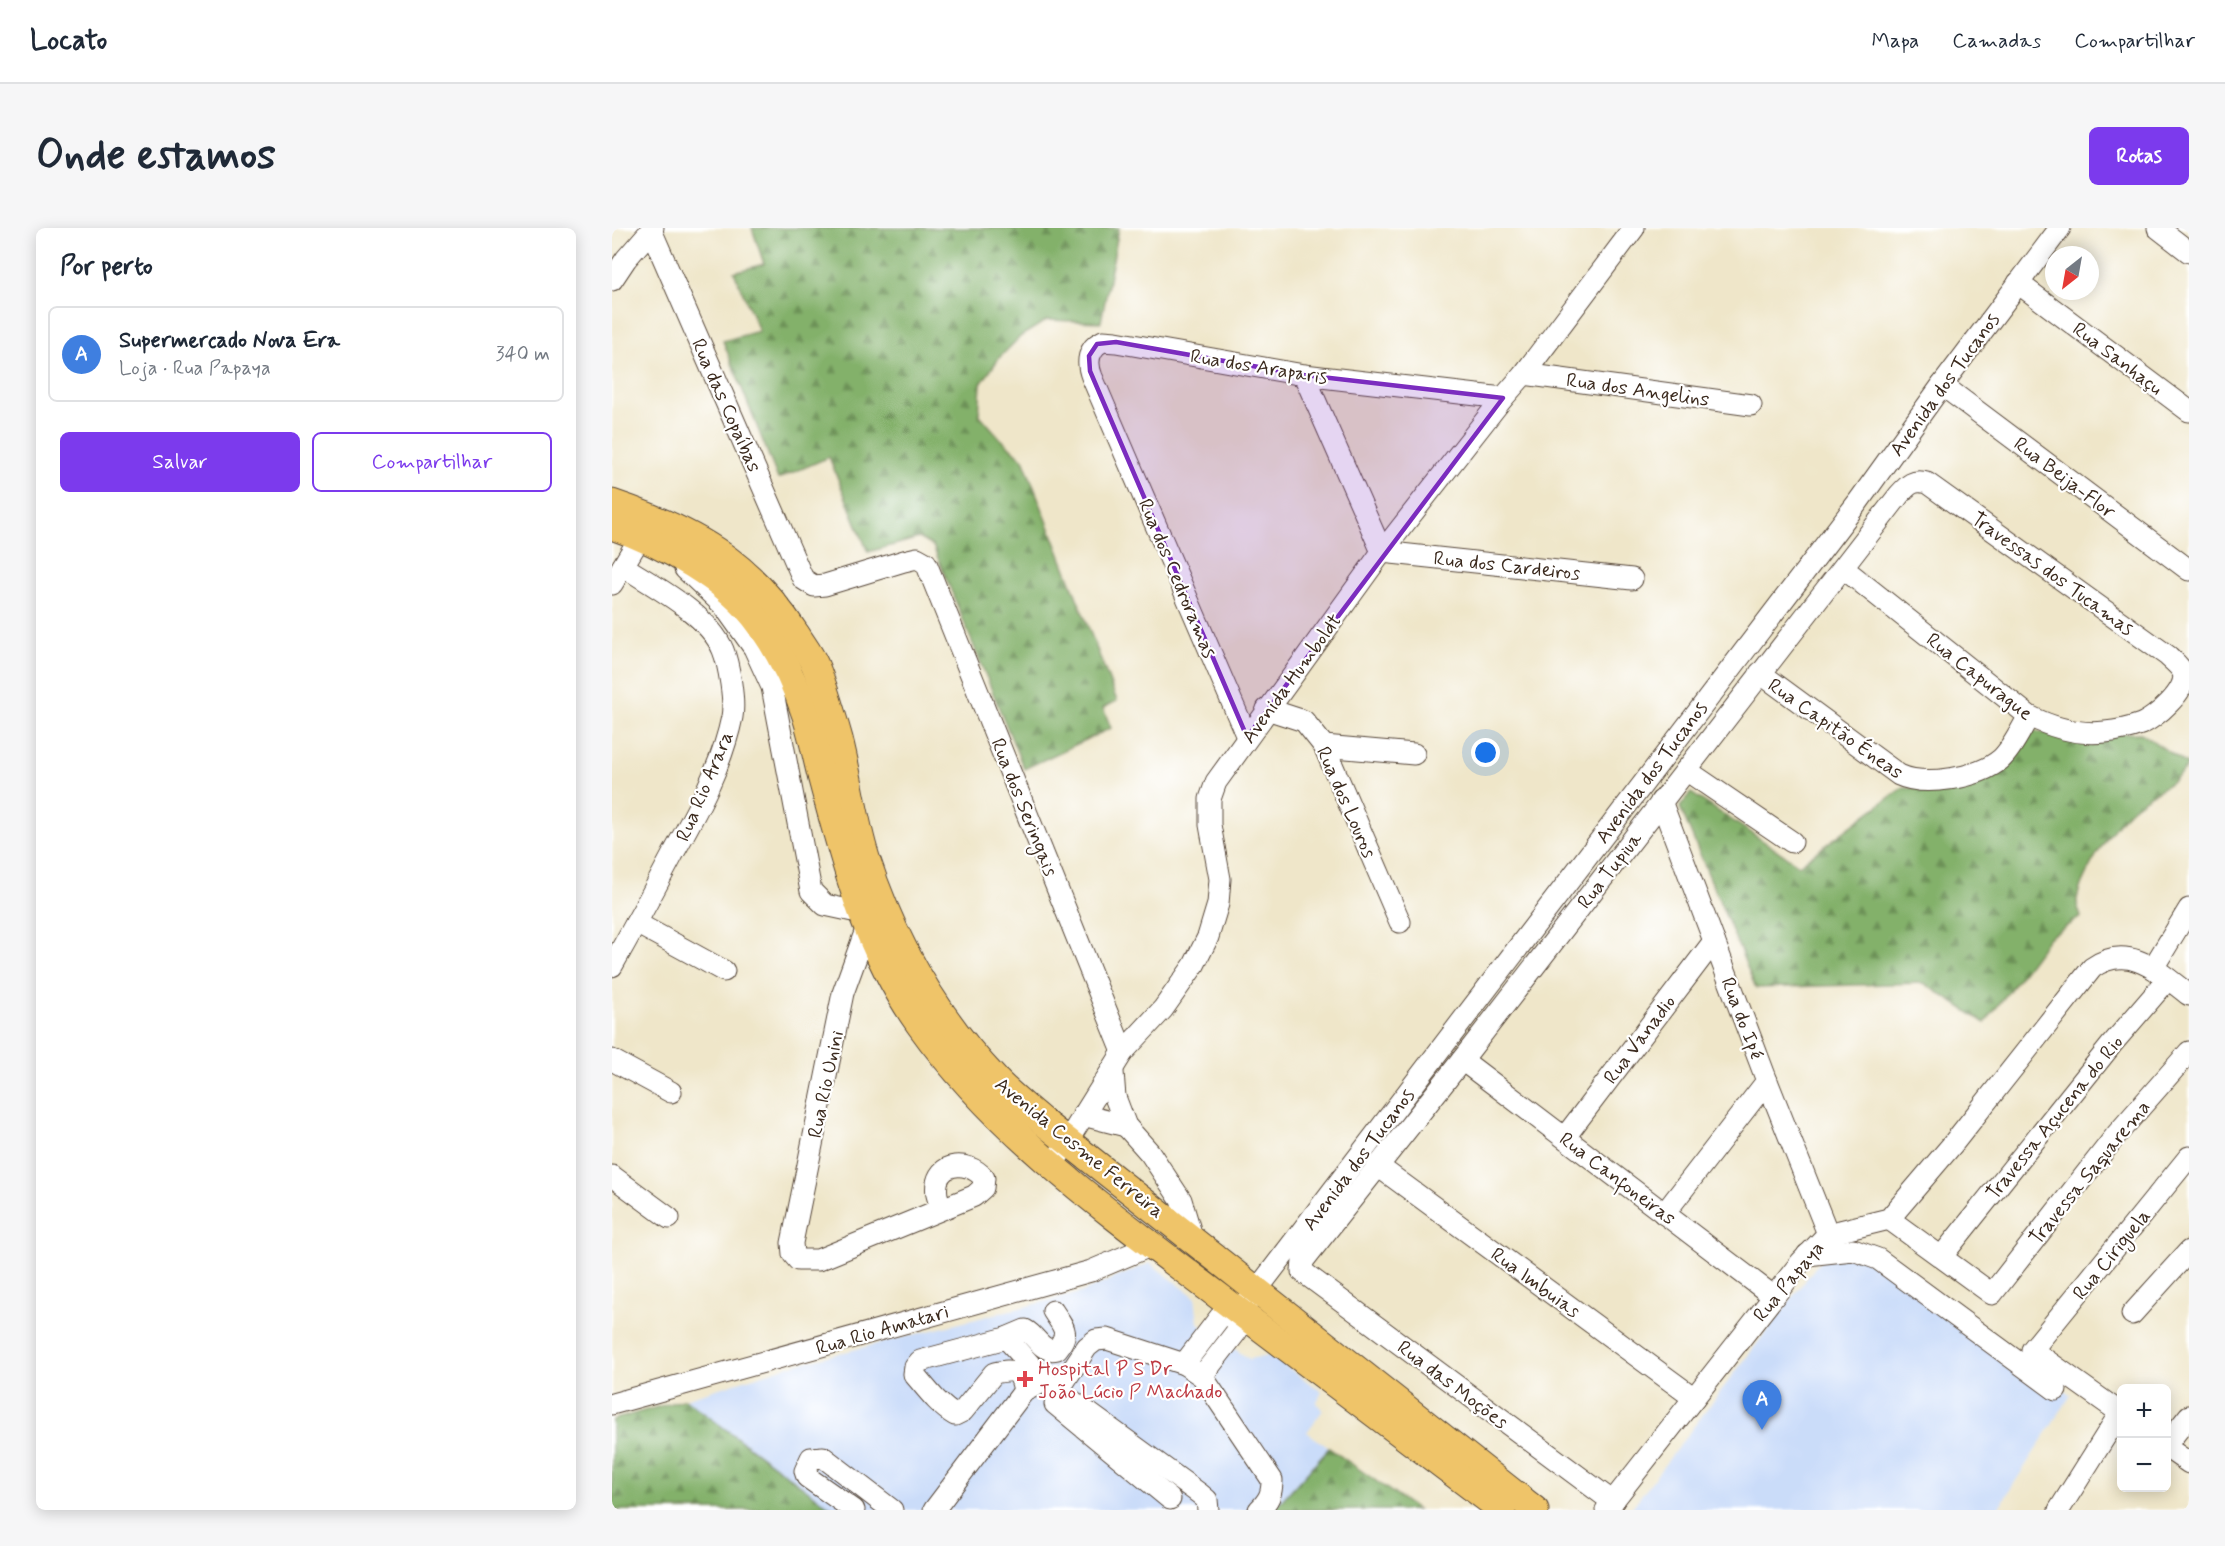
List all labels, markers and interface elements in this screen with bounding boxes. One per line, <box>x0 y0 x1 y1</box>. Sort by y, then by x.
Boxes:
text: Locato <box>30 23 107 60</box>
text: Mapa <box>1871 27 1919 55</box>
text: Camadas <box>1952 27 2041 55</box>
text: Compartilhar <box>2074 27 2195 55</box>
button: Rotas <box>2089 127 2189 185</box>
text: Onde estamos <box>36 129 276 184</box>
north arrow <box>2045 246 2099 300</box>
text: Por perto <box>60 250 153 284</box>
street label: Avenida dos Tucanos <box>1884 308 2007 462</box>
street label: Rua Sanhaçu <box>2066 316 2168 402</box>
text: Supermercado Nova Era <box>119 327 340 355</box>
street label: Rua das Copaíbas <box>684 335 767 477</box>
text: A <box>75 341 88 368</box>
text: 340 m <box>495 341 550 368</box>
street label: Rua dos Araparis <box>1188 343 1329 392</box>
text: Loja · Rua Papaya <box>119 355 271 382</box>
street label: Rua dos Angelins <box>1564 367 1711 414</box>
street label: Rua Beija-Flor <box>2008 431 2121 526</box>
button: Salvar <box>60 432 300 492</box>
button: Compartilhar <box>312 432 552 492</box>
street label: Rua dos Cedroramas <box>1131 495 1222 662</box>
street label: Travessas dos Tucamas <box>1965 506 2139 643</box>
street label: Rua dos Cardeiros <box>1432 545 1582 588</box>
street label: Avenida Humboldt <box>1236 608 1349 749</box>
street label: Rua Capurague <box>1920 627 2038 727</box>
street label: Rua Capitão Éneas <box>1762 672 1908 786</box>
street label: Avenida dos Tucanos <box>1590 696 1715 849</box>
street label: Rua Rio Arara <box>670 727 741 846</box>
street label: Rua dos Seringais <box>983 734 1064 881</box>
your location <box>1471 738 1500 767</box>
street label: Rua dos Louros <box>1309 743 1382 863</box>
street label: Rua Tupiua <box>1572 826 1649 915</box>
street label: Rua do Ipé <box>1714 974 1770 1063</box>
street label: Rua Vanadio <box>1598 990 1683 1090</box>
street label: Rua Rio Unini <box>802 1028 851 1141</box>
street label: Travessa Açucena do Rio <box>1980 1030 2130 1206</box>
street label: Avenida Cosme Ferreira <box>989 1071 1169 1225</box>
street label: Avenida dos Tucanos <box>1297 1083 1422 1236</box>
street label: Travessa Saquarema <box>2023 1095 2157 1251</box>
street label: Rua Canfoneiras <box>1552 1126 1681 1234</box>
street label: Rua Ciriguela <box>2067 1204 2158 1307</box>
street label: Rua Papaya <box>1747 1236 1831 1328</box>
street label: Rua Imbuias <box>1485 1242 1586 1325</box>
street label: Rua Rio Amatari <box>813 1299 952 1362</box>
street label: Rua das Moções <box>1391 1335 1513 1436</box>
place label: Hospital P S Dr João Lúcio P Machado <box>1038 1356 1222 1406</box>
marker: Hospital P S Dr João Lúcio P Machado <box>1016 1370 1034 1388</box>
pin: A <box>1742 1380 1782 1430</box>
map controls <box>2117 1384 2171 1492</box>
button: + <box>2117 1384 2171 1438</box>
button: − <box>2117 1438 2171 1492</box>

